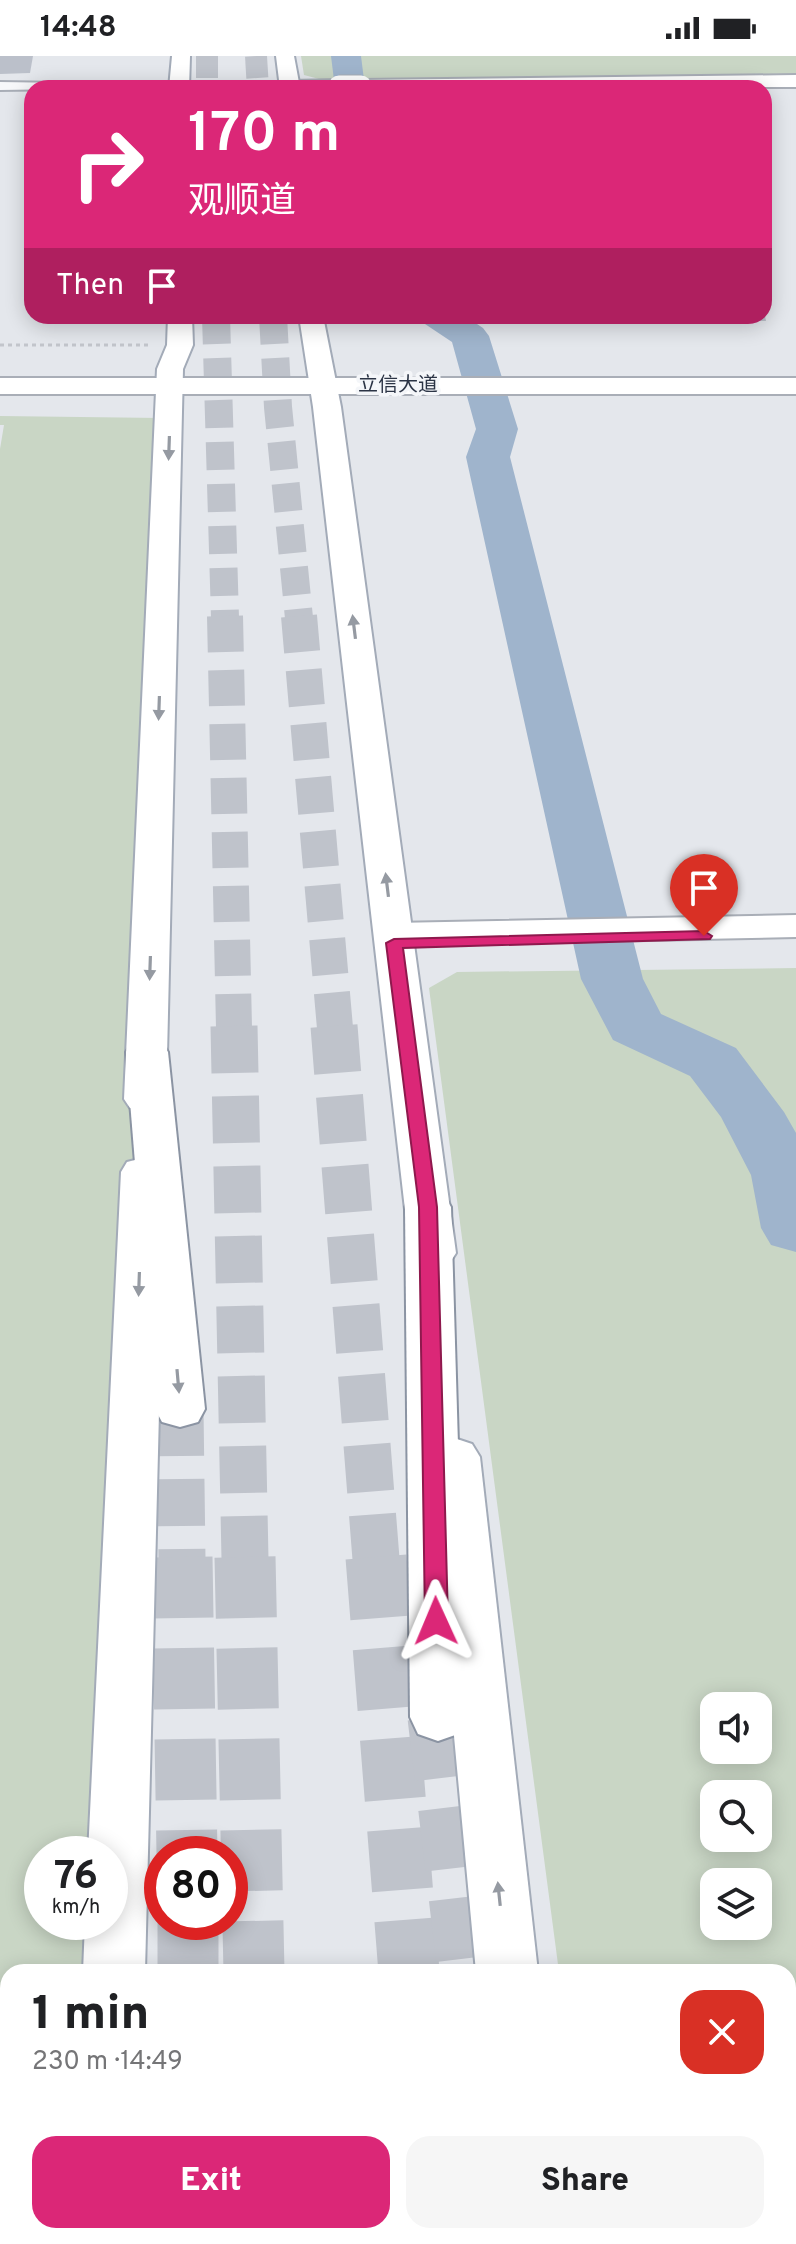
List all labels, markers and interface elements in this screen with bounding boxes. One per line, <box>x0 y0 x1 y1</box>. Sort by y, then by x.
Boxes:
text: 14:48 <box>40 10 117 47</box>
text: 170 m <box>188 101 340 171</box>
icon: right <box>56 112 160 216</box>
text: 观顺道 <box>188 180 296 226</box>
icon: arrive <box>140 264 184 308</box>
text: Then <box>56 268 124 305</box>
street label: 立信大道 <box>358 373 438 399</box>
one-way arrow <box>162 436 175 461</box>
one-way arrow <box>348 614 361 639</box>
one-way arrow <box>153 696 166 721</box>
pin <box>670 854 738 936</box>
icon: arrive <box>682 866 726 910</box>
one-way arrow <box>380 872 393 897</box>
one-way arrow <box>143 956 156 981</box>
one-way arrow <box>132 1272 145 1297</box>
one-way arrow <box>171 1369 184 1394</box>
position arrow <box>394 1579 478 1663</box>
map controls <box>700 1692 772 1940</box>
button: sound <box>700 1692 772 1764</box>
button: search <box>700 1780 772 1852</box>
speed limit sign: 80 <box>144 1836 248 1940</box>
text: 76 <box>54 1853 98 1903</box>
button: layers <box>700 1868 772 1940</box>
one-way arrow <box>493 1881 506 1906</box>
text: km/h <box>52 1895 100 1921</box>
text: 1 min <box>32 1986 149 2046</box>
button: close <box>680 1990 764 2074</box>
text: 230 m · 14:49 <box>32 2046 183 2079</box>
button: Exit <box>32 2136 390 2228</box>
button: Share <box>406 2136 764 2228</box>

